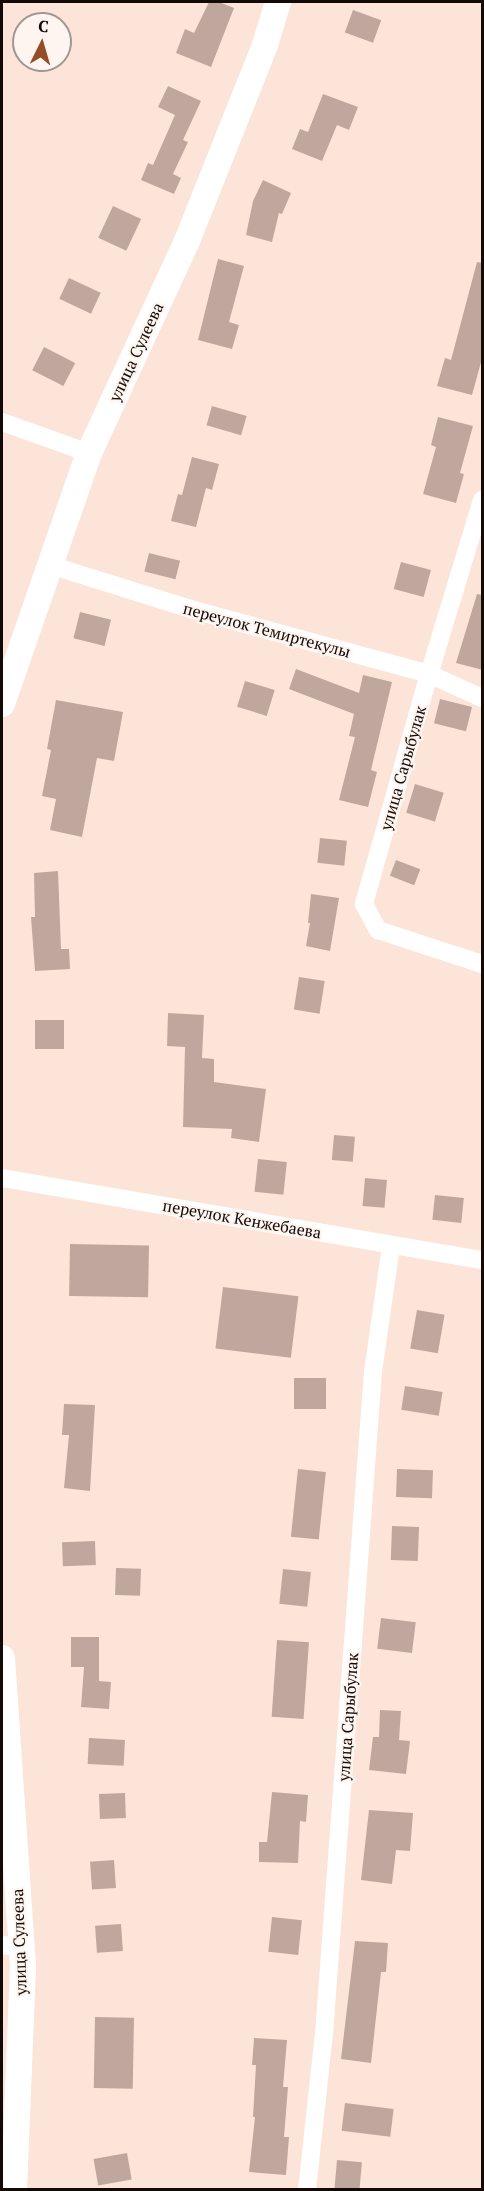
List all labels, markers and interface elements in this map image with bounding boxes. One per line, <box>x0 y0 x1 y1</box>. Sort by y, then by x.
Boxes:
north arrow <box>12 12 72 72</box>
text: С <box>37 15 50 37</box>
street label: улица Сулеева <box>105 300 167 404</box>
street label: переулок Темиртекулы <box>181 598 353 662</box>
street label: улица Сарыбулак <box>376 703 430 833</box>
street label: переулок Кенжебаева <box>161 1196 323 1242</box>
street label: улица Сарыбулак <box>334 1652 362 1782</box>
street label: улица Сулеева <box>8 1888 30 1996</box>

